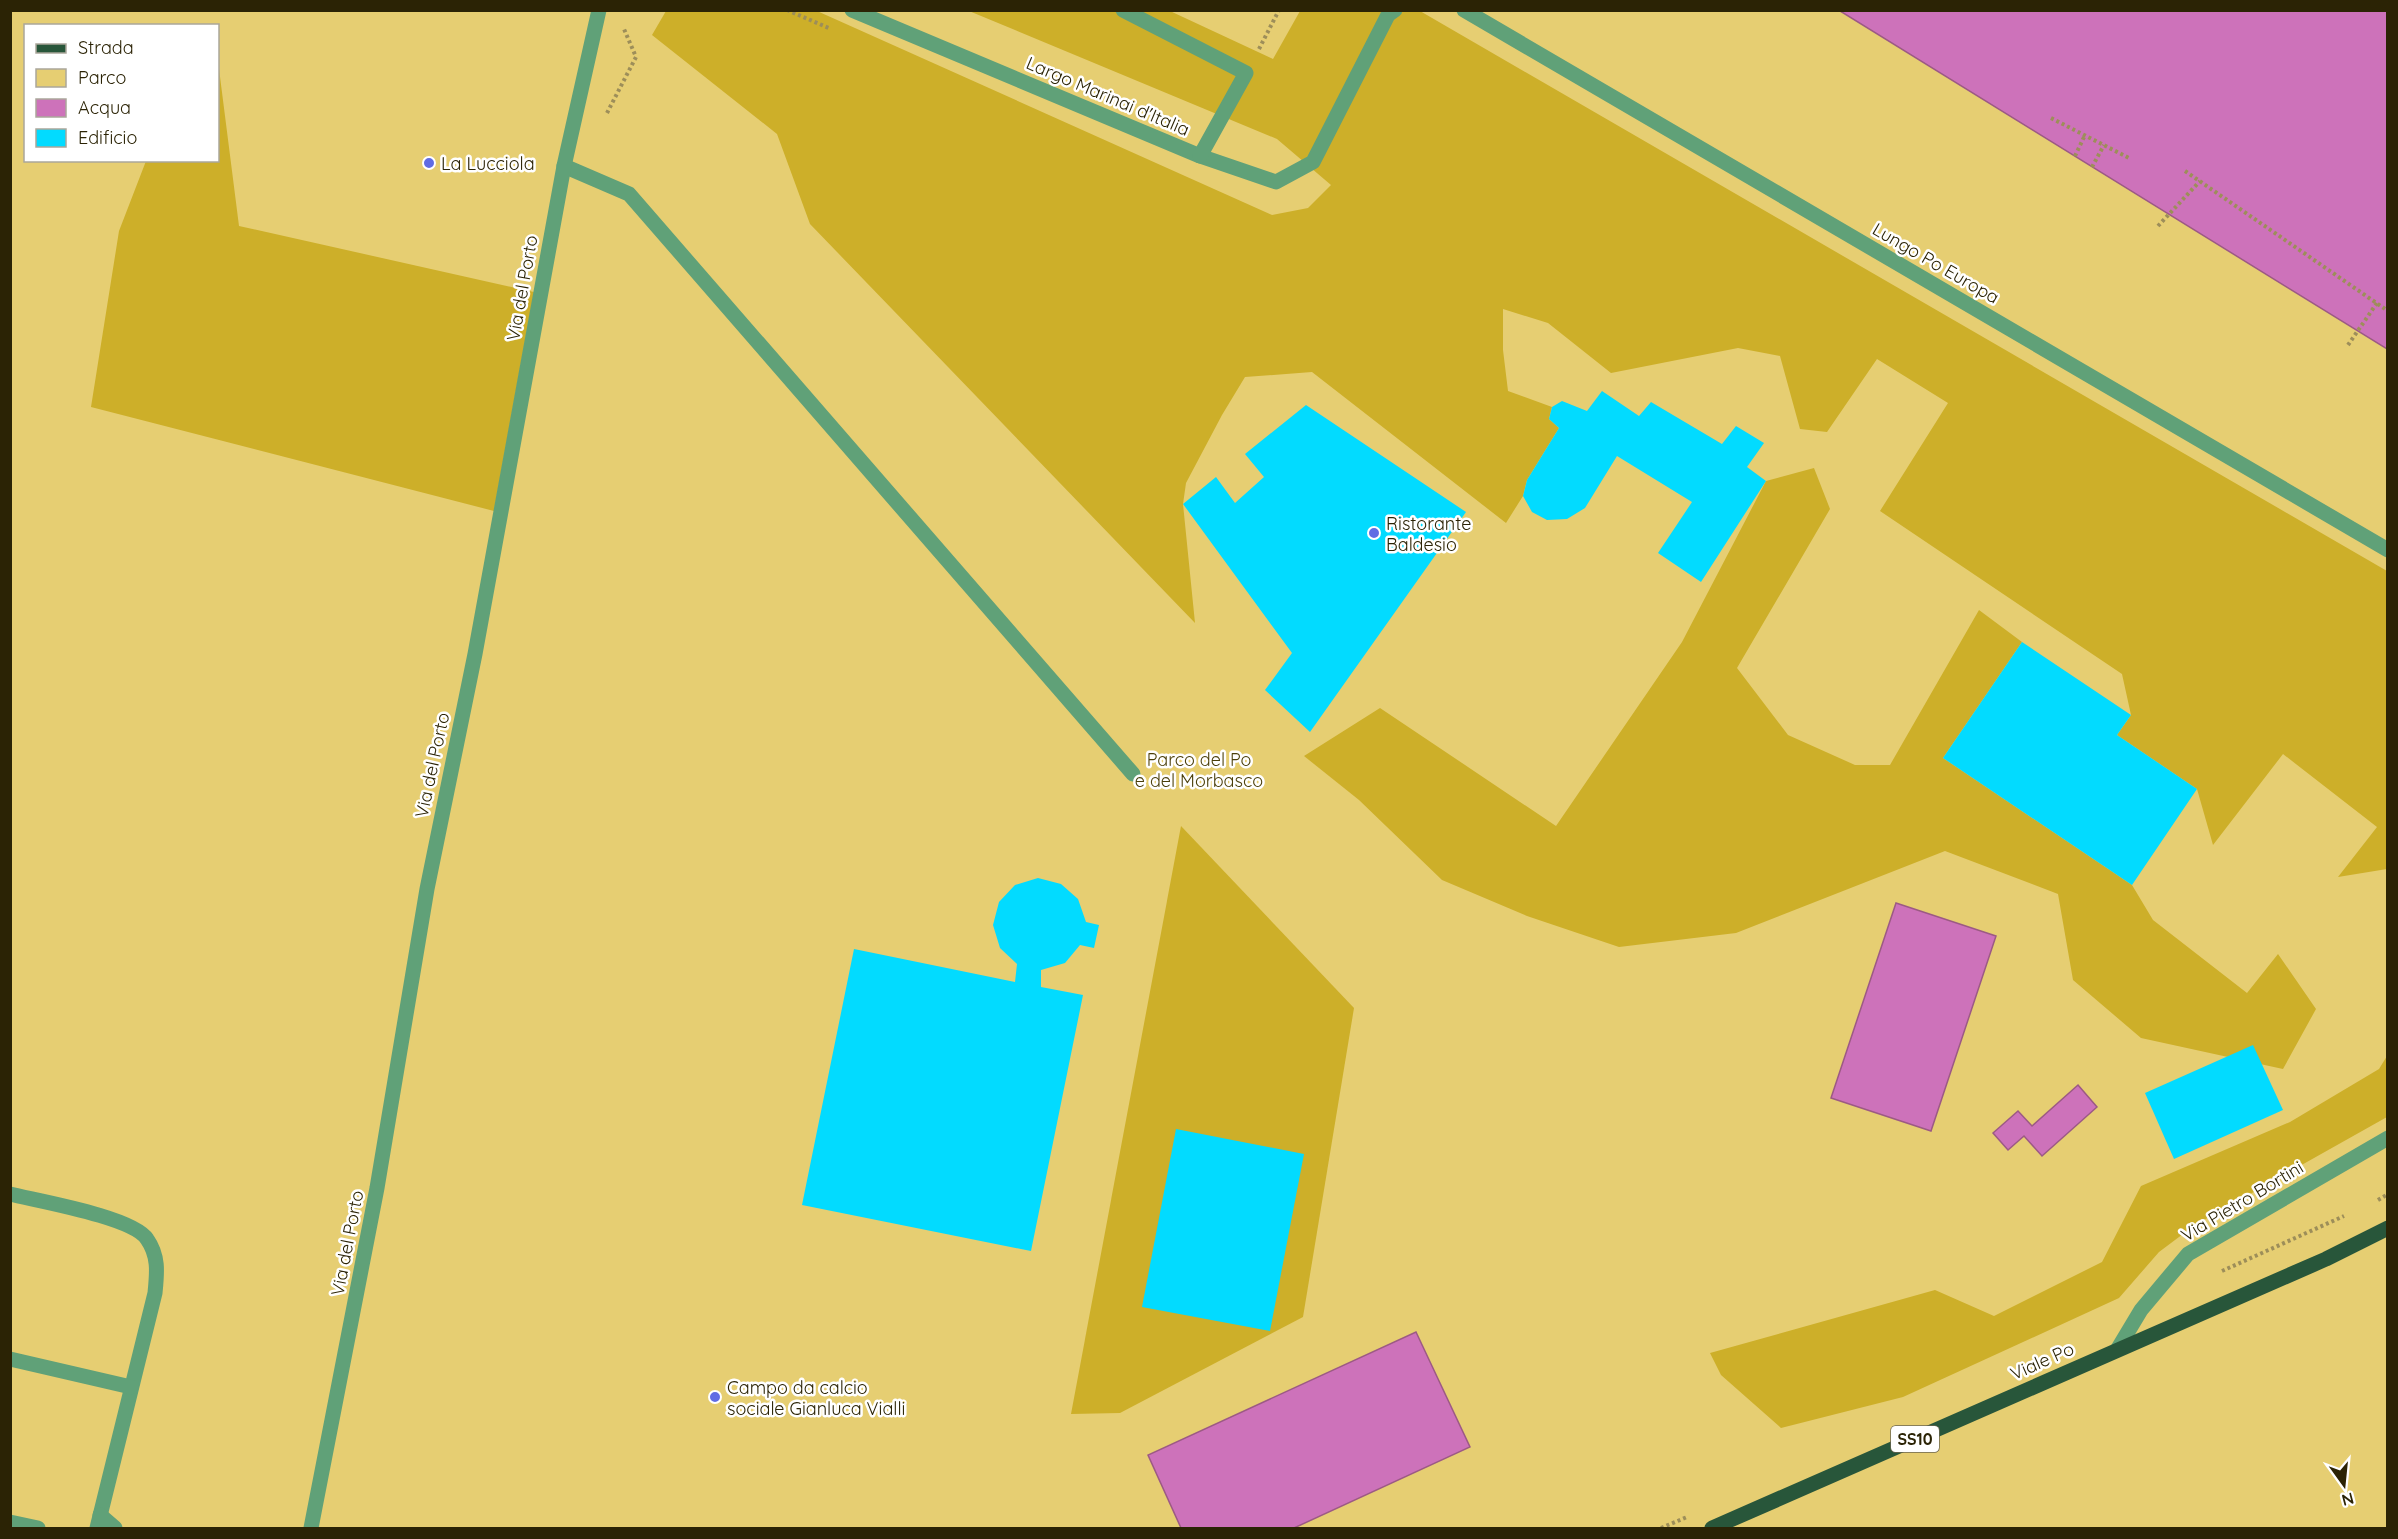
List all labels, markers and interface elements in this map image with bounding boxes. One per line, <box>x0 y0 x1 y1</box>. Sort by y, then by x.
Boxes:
legend <box>24 24 219 162</box>
text: Strada <box>78 36 134 59</box>
street label: Largo Marinai d'Italia <box>1023 51 1193 141</box>
text: Parco <box>78 66 126 89</box>
text: Acqua <box>78 96 131 119</box>
text: Edificio <box>78 126 137 149</box>
place label: La Lucciola <box>441 152 535 175</box>
marker: La Lucciola <box>422 156 436 170</box>
street label: Lungo Po Europa <box>1868 217 2004 309</box>
street label: Via del Porto <box>501 233 543 343</box>
place label: Ristorante Baldesio <box>1386 512 1471 556</box>
marker: Ristorante Baldesio <box>1367 526 1381 540</box>
street label: Via del Porto <box>410 710 454 820</box>
park label: Parco del Po e del Morbasco <box>1135 748 1263 792</box>
street label: Via Pietro Bortini <box>2177 1155 2307 1247</box>
street label: Via del Porto <box>326 1188 368 1298</box>
street label: Viale Po <box>2007 1337 2077 1385</box>
place label: Campo da calcio sociale Gianluca Vialli <box>727 1376 905 1420</box>
marker: Campo da calcio sociale Gianluca Vialli <box>708 1390 722 1404</box>
road number: SS10 <box>1891 1426 1939 1452</box>
north arrow <box>2314 1455 2374 1515</box>
text: N <box>2340 1488 2356 1511</box>

